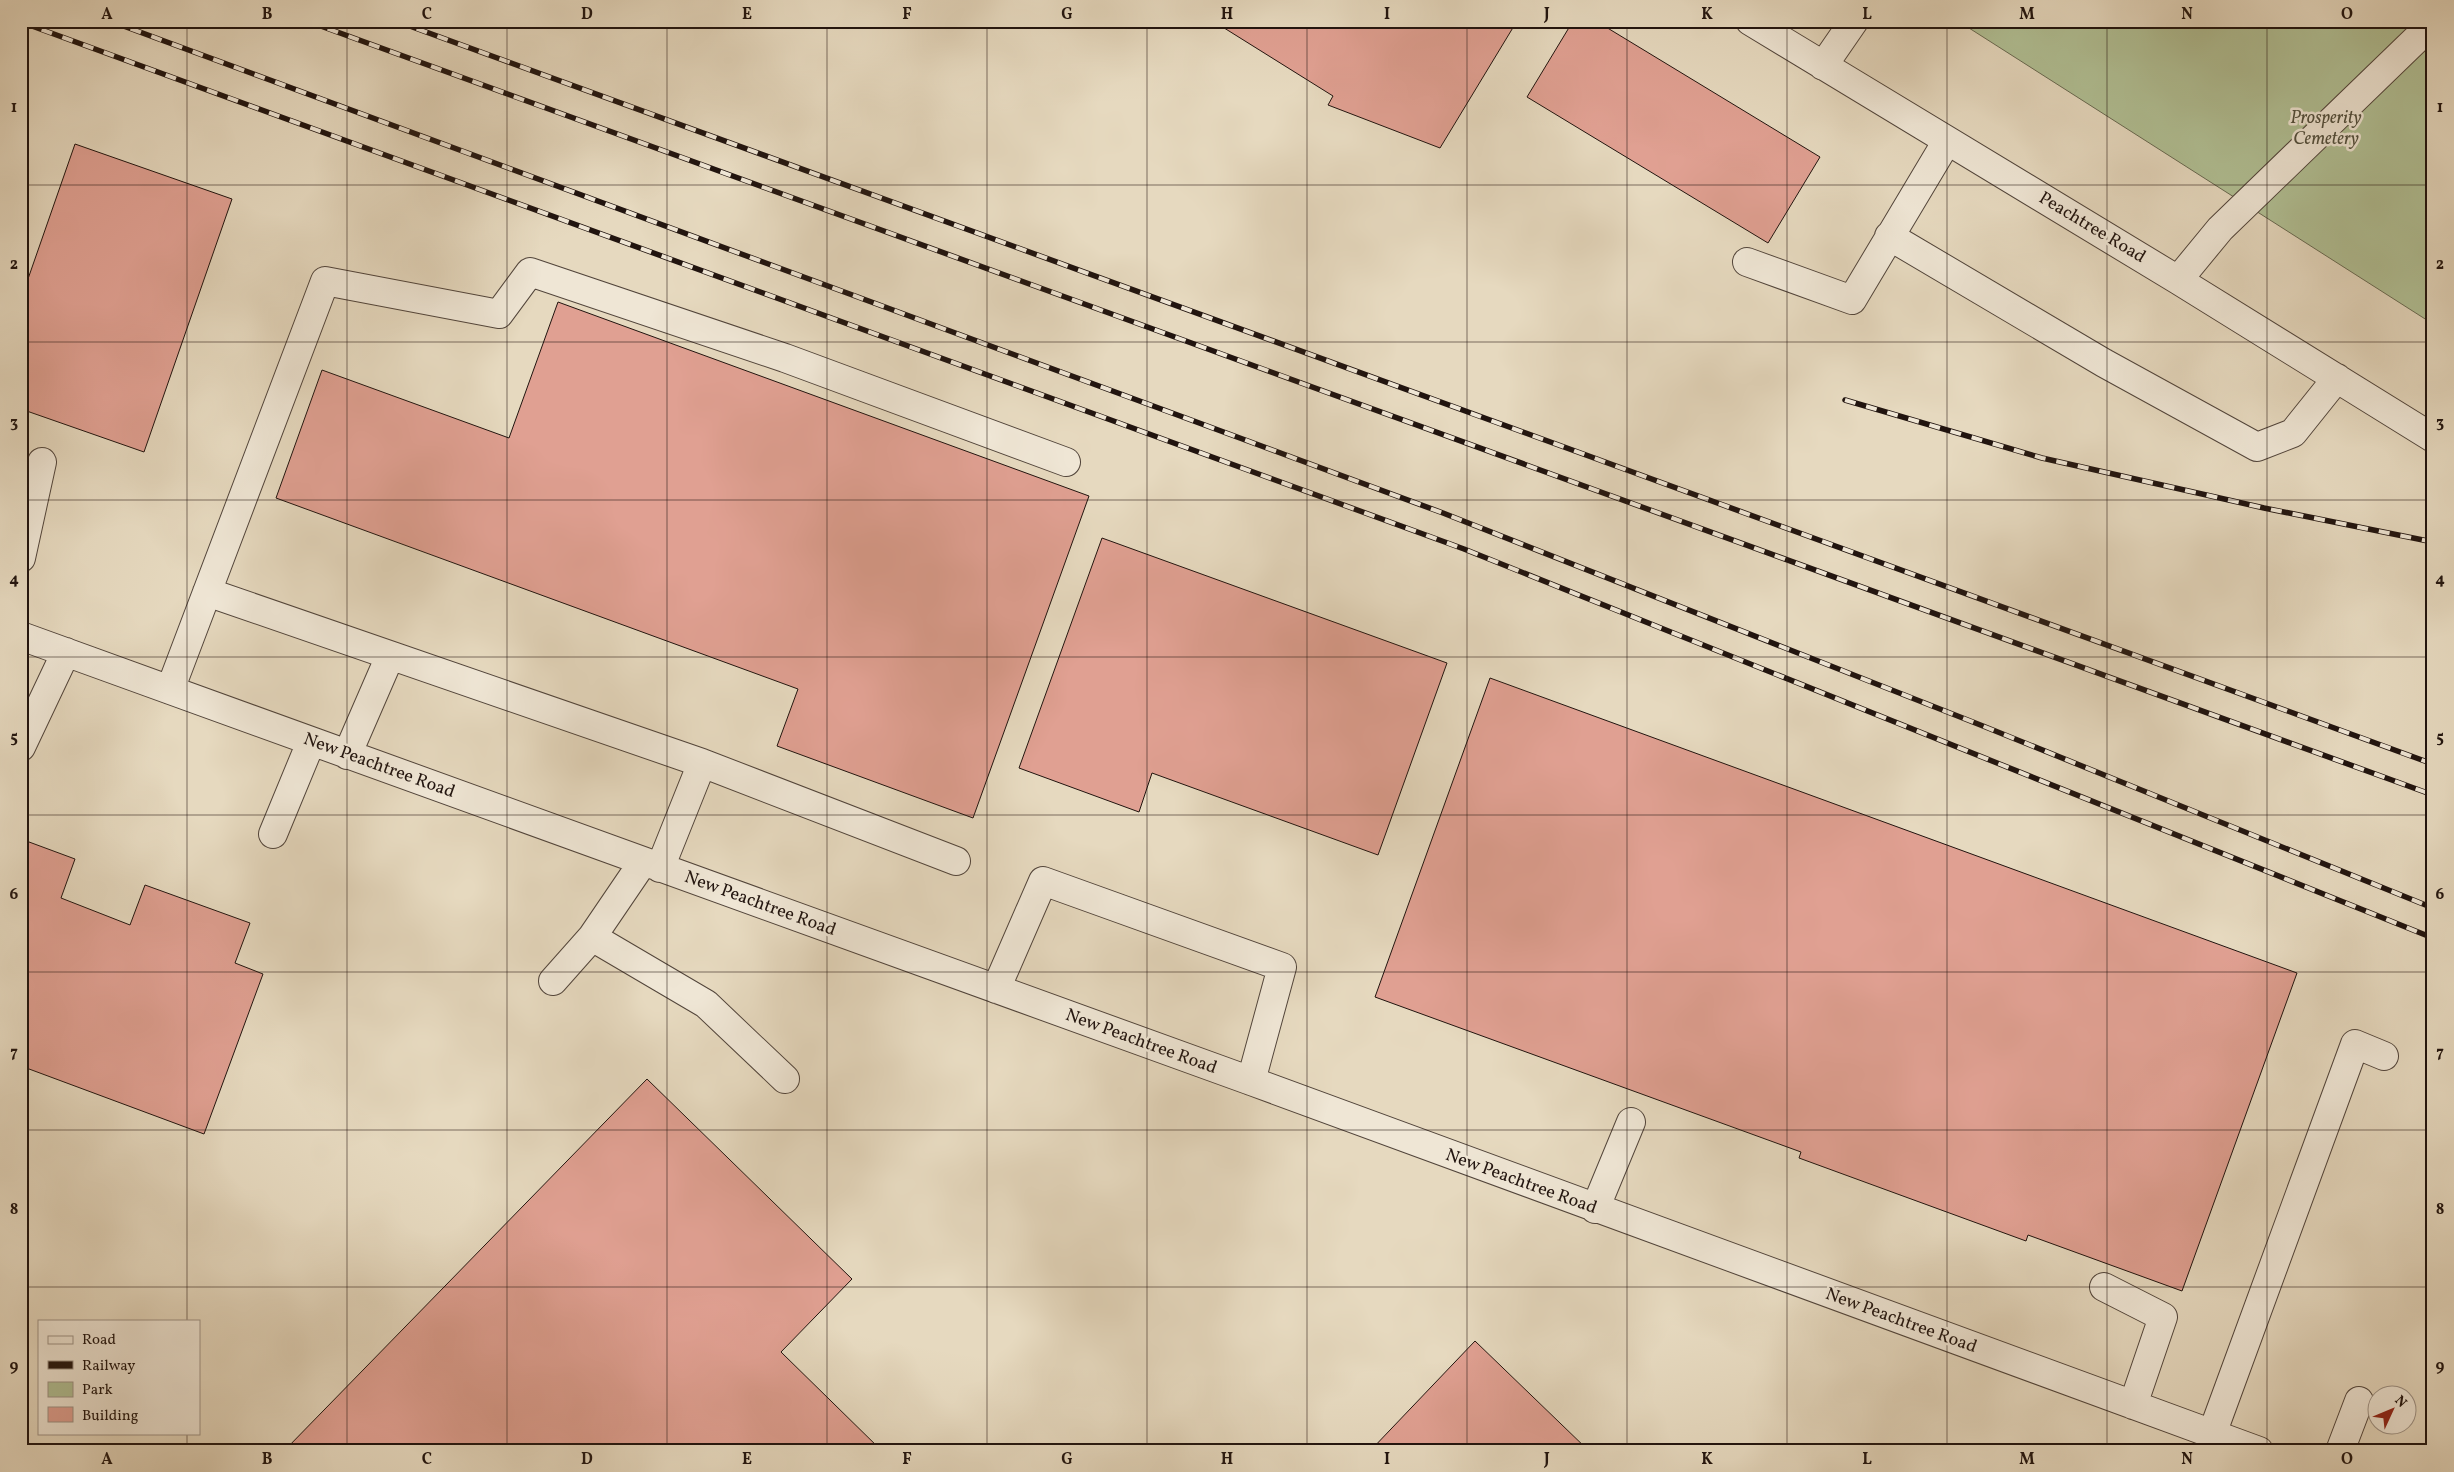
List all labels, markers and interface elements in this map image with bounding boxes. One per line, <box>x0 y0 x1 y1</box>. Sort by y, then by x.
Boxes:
text: A <box>101 4 113 26</box>
text: B <box>262 4 273 26</box>
text: C <box>422 4 432 26</box>
text: D <box>581 4 593 26</box>
text: E <box>742 4 752 26</box>
text: F <box>902 4 912 26</box>
text: G <box>1061 4 1073 26</box>
text: H <box>1221 4 1233 26</box>
text: I <box>1384 4 1390 26</box>
text: J <box>1543 4 1550 26</box>
text: K <box>1701 4 1713 26</box>
text: L <box>1862 4 1872 26</box>
text: M <box>2019 4 2035 26</box>
text: N <box>2181 4 2193 26</box>
text: O <box>2341 4 2353 26</box>
text: 1 <box>11 97 17 119</box>
text: 1 <box>2437 97 2443 119</box>
park label: Prosperity Cemetery <box>2290 106 2362 152</box>
street label: Peachtree Road <box>2034 186 2150 270</box>
text: 2 <box>10 254 18 276</box>
text: 2 <box>2436 254 2444 276</box>
text: 3 <box>10 412 18 434</box>
text: 3 <box>2436 412 2444 434</box>
text: 4 <box>9 569 19 591</box>
text: 4 <box>2435 569 2445 591</box>
text: 5 <box>10 727 18 749</box>
street label: New Peachtree Road <box>300 727 458 805</box>
text: 5 <box>2436 727 2444 749</box>
street label: New Peachtree Road <box>681 865 839 943</box>
text: 6 <box>10 884 19 906</box>
text: 6 <box>2436 884 2445 906</box>
street label: New Peachtree Road <box>1062 1003 1220 1081</box>
text: 7 <box>10 1042 18 1064</box>
text: 7 <box>2436 1042 2444 1064</box>
street label: New Peachtree Road <box>1442 1143 1600 1221</box>
text: 8 <box>10 1199 18 1221</box>
text: 8 <box>2436 1199 2444 1221</box>
street label: New Peachtree Road <box>1822 1282 1980 1360</box>
legend <box>38 1320 200 1434</box>
text: Road <box>82 1330 116 1351</box>
text: 9 <box>10 1356 19 1378</box>
text: Railway <box>82 1356 135 1377</box>
text: 9 <box>2436 1356 2445 1378</box>
text: Park <box>82 1380 113 1401</box>
north arrow <box>2366 1384 2416 1434</box>
text: N <box>2390 1392 2411 1412</box>
text: Building <box>82 1406 139 1427</box>
text: A <box>101 1449 113 1471</box>
text: B <box>262 1449 273 1471</box>
text: C <box>422 1449 432 1471</box>
text: D <box>581 1449 593 1471</box>
text: E <box>742 1449 752 1471</box>
text: F <box>902 1449 912 1471</box>
text: G <box>1061 1449 1073 1471</box>
text: H <box>1221 1449 1233 1471</box>
text: I <box>1384 1449 1390 1471</box>
text: J <box>1543 1449 1550 1471</box>
text: K <box>1701 1449 1713 1471</box>
text: L <box>1862 1449 1872 1471</box>
text: M <box>2019 1449 2035 1471</box>
text: N <box>2181 1449 2193 1471</box>
text: O <box>2341 1449 2353 1471</box>

